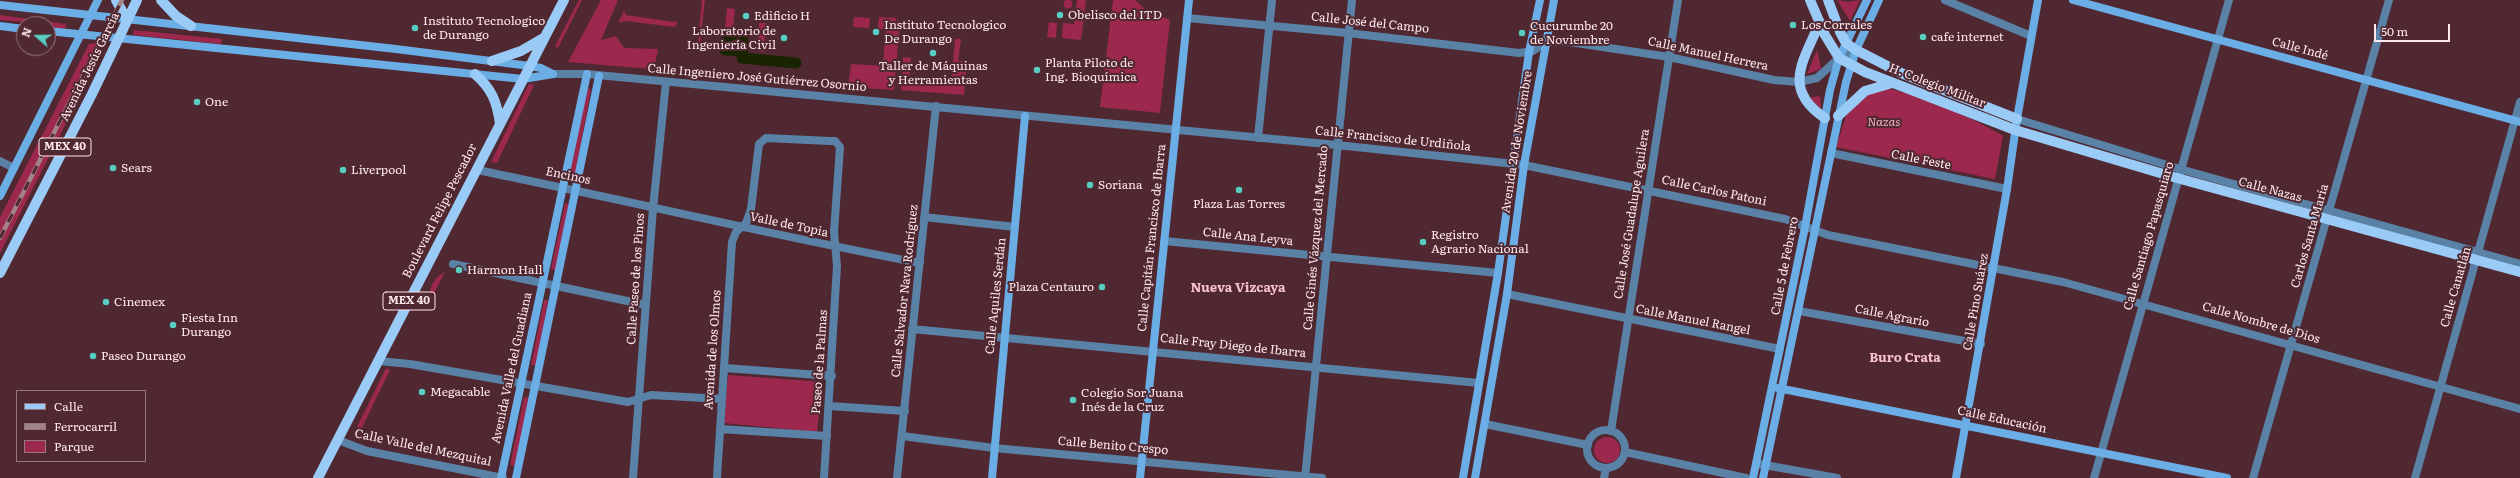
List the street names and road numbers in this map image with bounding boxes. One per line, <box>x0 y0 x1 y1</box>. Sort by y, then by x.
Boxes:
street label: Avenida Jesús García <box>57 10 123 124</box>
street label: Calle José del Campo <box>1310 10 1430 36</box>
street label: Calle Manuel Herrera <box>1646 34 1770 74</box>
street label: Calle Indé <box>2270 35 2330 63</box>
street label: Calle Ingeniero José Gutiérrez Osornio <box>647 61 867 95</box>
street label: H. Colegio Militar <box>1887 61 1987 111</box>
street label: Avenida 20 de Noviembre <box>1499 70 1535 214</box>
street label: Calle Francisco de Urdiñola <box>1314 124 1472 154</box>
street label: Calle José Guadalupe Aguilera <box>1611 128 1653 300</box>
road number: MEX 40 <box>39 138 91 156</box>
street label: Boulevard Felipe Pescador <box>400 141 480 281</box>
street label: Calle Capitán Francisco de Ibarra <box>1135 144 1169 332</box>
street label: Calle Ginés Vázquez del Mercado <box>1301 145 1331 331</box>
street label: Calle Feste <box>1890 147 1952 173</box>
street label: Calle Santiago Papasquiaro <box>2121 160 2177 312</box>
street label: Encinos <box>544 164 592 188</box>
street label: Calle Carlos Patoni <box>1660 173 1768 209</box>
street label: Calle Nazas <box>2237 175 2303 205</box>
street label: Carlos Santa María <box>2288 182 2332 290</box>
street label: Calle Salvador Nava Rodríguez <box>889 204 921 378</box>
street label: Valle de Topia <box>749 210 829 240</box>
street label: Calle Paseo de los Pinos <box>624 213 648 345</box>
street label: Calle 5 de Febrero <box>1768 216 1802 316</box>
street label: Calle Ana Leyva <box>1202 225 1294 249</box>
street label: Calle Aquiles Serdán <box>983 237 1009 355</box>
street label: Calle Canatlán <box>2438 245 2474 329</box>
street label: Calle Pino Suárez <box>1960 252 1992 352</box>
street label: Avenida de los Olmos <box>702 290 724 410</box>
street label: Avenida Valle del Guadiana <box>489 291 535 445</box>
road number: MEX 40 <box>383 292 435 310</box>
street label: Calle Nombre de Dios <box>2201 299 2321 347</box>
street label: Calle Manuel Rangel <box>1634 302 1752 338</box>
street label: Calle Agrario <box>1854 302 1930 330</box>
street label: Paseo de la Palmas <box>809 309 831 415</box>
street label: Calle Fray Diego de Ibarra <box>1159 331 1307 361</box>
street label: Calle Educación <box>1956 404 2048 436</box>
street label: Calle Valle del Mezquital <box>353 426 493 470</box>
street label: Calle Benito Crespo <box>1057 434 1169 458</box>

